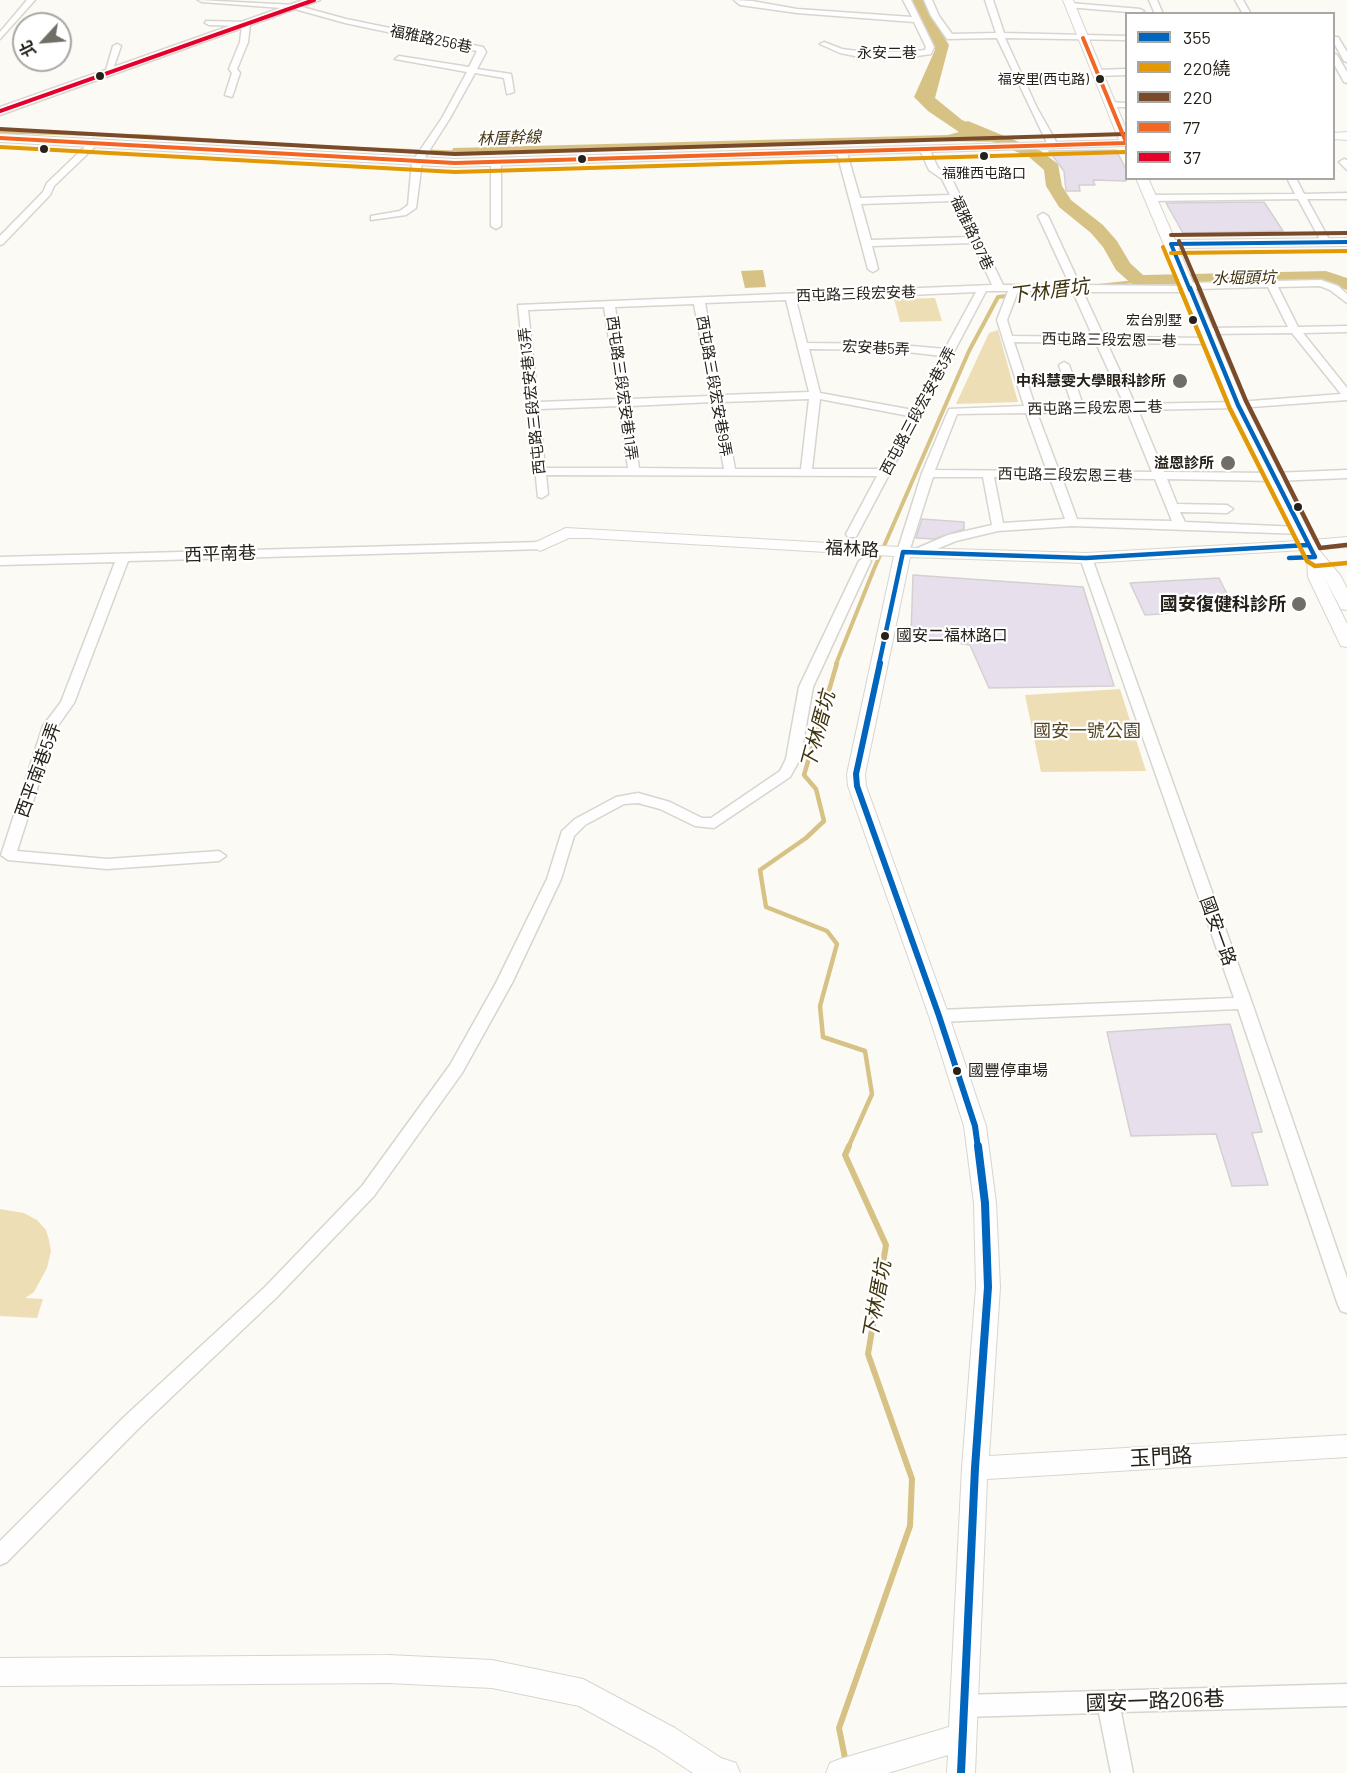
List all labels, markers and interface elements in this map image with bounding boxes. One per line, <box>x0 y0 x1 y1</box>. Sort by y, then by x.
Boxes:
north arrow <box>12 12 72 72</box>
legend <box>1125 12 1335 180</box>
street label: 福雅路256巷 <box>388 22 474 56</box>
text: 355 <box>1183 26 1211 48</box>
text: 北 <box>15 38 39 61</box>
street label: 永安二巷 <box>857 44 917 62</box>
text: 220繞 <box>1183 57 1230 79</box>
unlabelled marker <box>94 70 106 82</box>
place label: 福安里(西屯路) <box>998 71 1089 87</box>
marker: 福安里(西屯路) <box>1094 73 1106 85</box>
text: 220 <box>1183 86 1212 108</box>
text: 77 <box>1183 116 1200 138</box>
water label: 林厝幹線 <box>477 127 541 149</box>
unlabelled marker <box>38 143 50 155</box>
text: 37 <box>1183 146 1201 168</box>
marker: 福雅西屯路口 <box>978 150 990 162</box>
unlabelled marker <box>576 153 588 165</box>
place label: 福雅西屯路口 <box>942 165 1026 181</box>
street label: 福雅路197巷 <box>947 193 997 273</box>
water label: 水堀頭坑 <box>1212 268 1276 288</box>
water label: 下林厝坑 <box>1008 274 1090 308</box>
street label: 西屯路三段宏安巷 <box>796 283 916 305</box>
place label: 宏台別墅 <box>1126 312 1182 328</box>
street label: 西屯路三段宏安巷9弄 <box>693 314 735 458</box>
marker: 宏台別墅 <box>1187 314 1199 326</box>
street label: 西屯路三段宏安巷11弄 <box>603 315 641 461</box>
street label: 西屯路三段宏安巷13弄 <box>515 326 549 476</box>
street label: 西屯路三段宏恩一巷 <box>1041 330 1177 350</box>
street label: 宏安巷5弄 <box>842 337 910 359</box>
street label: 西屯路三段宏安巷3弄 <box>877 344 959 478</box>
place label: 中科慧雯大學眼科診所 <box>1016 372 1166 390</box>
marker: 中科慧雯大學眼科診所 <box>1171 372 1189 390</box>
street label: 西屯路三段宏恩二巷 <box>1027 398 1163 418</box>
place label: 溢恩診所 <box>1154 454 1214 472</box>
marker: 溢恩診所 <box>1219 454 1237 472</box>
street label: 西屯路三段宏恩三巷 <box>997 465 1133 485</box>
unlabelled marker <box>1292 501 1304 513</box>
street label: 福林路 <box>824 537 880 561</box>
street label: 西平南巷 <box>184 542 256 566</box>
place label: 國安復健科診所 <box>1160 593 1286 615</box>
marker: 國安復健科診所 <box>1290 595 1308 613</box>
place label: 國安二福林路口 <box>896 626 1008 646</box>
marker: 國安二福林路口 <box>879 630 891 642</box>
water label: 下林厝坑 <box>796 688 840 772</box>
street label: 西平南巷5弄 <box>11 720 65 820</box>
park label: 國安一號公園 <box>1033 720 1141 742</box>
street label: 國安一路 <box>1196 893 1240 969</box>
place label: 國豐停車場 <box>968 1061 1048 1081</box>
marker: 國豐停車場 <box>951 1065 963 1077</box>
water label: 下林厝坑 <box>858 1259 896 1341</box>
street label: 玉門路 <box>1129 1443 1193 1471</box>
street label: 國安一路206巷 <box>1085 1686 1225 1716</box>

